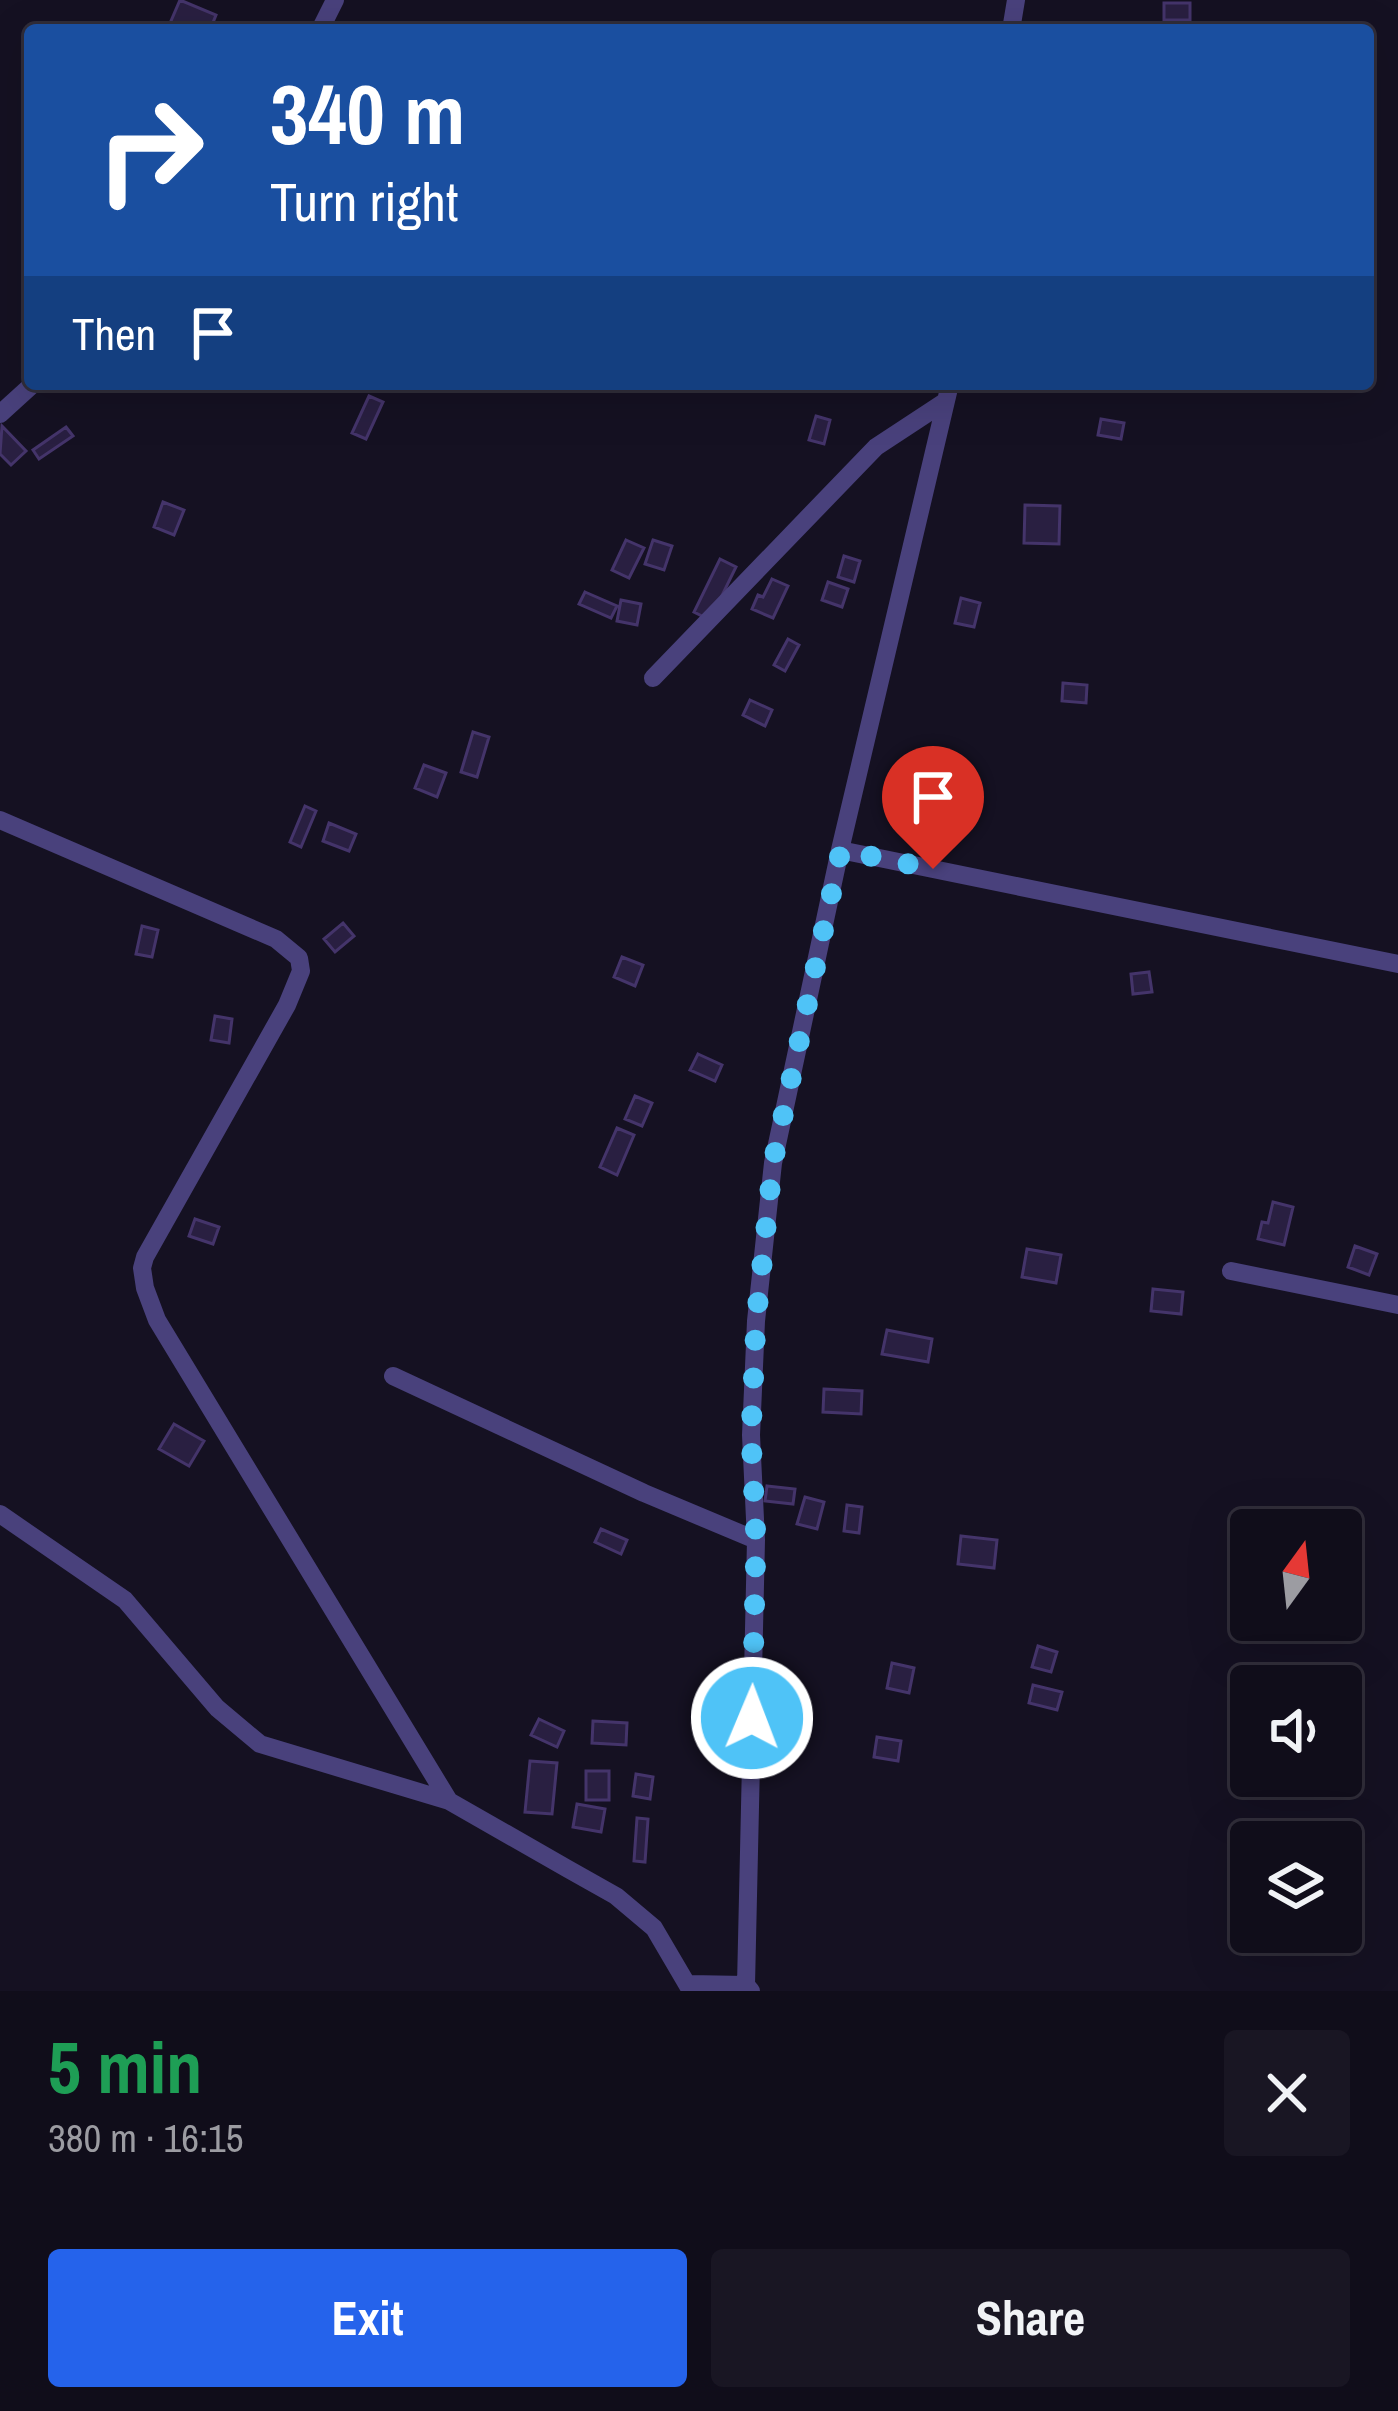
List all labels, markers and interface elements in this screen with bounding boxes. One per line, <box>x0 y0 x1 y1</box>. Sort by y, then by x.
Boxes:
text: 340 m <box>270 57 465 170</box>
icon: right <box>72 72 228 228</box>
text: Turn right <box>270 165 458 238</box>
icon: arrive <box>180 300 246 366</box>
text: Then <box>72 303 156 364</box>
pin <box>882 746 984 869</box>
icon: arrive <box>900 764 966 830</box>
north arrow <box>1230 1509 1362 1641</box>
map controls <box>1230 1509 1362 1953</box>
position arrow <box>689 1655 815 1781</box>
button: sound <box>1230 1665 1362 1797</box>
button: layers <box>1230 1821 1362 1953</box>
text: 5 min <box>48 2018 202 2115</box>
button: close <box>1224 2030 1350 2156</box>
text: 380 m · 16:15 <box>48 2112 244 2164</box>
button: Exit <box>48 2249 687 2387</box>
button: Share <box>711 2249 1350 2387</box>

